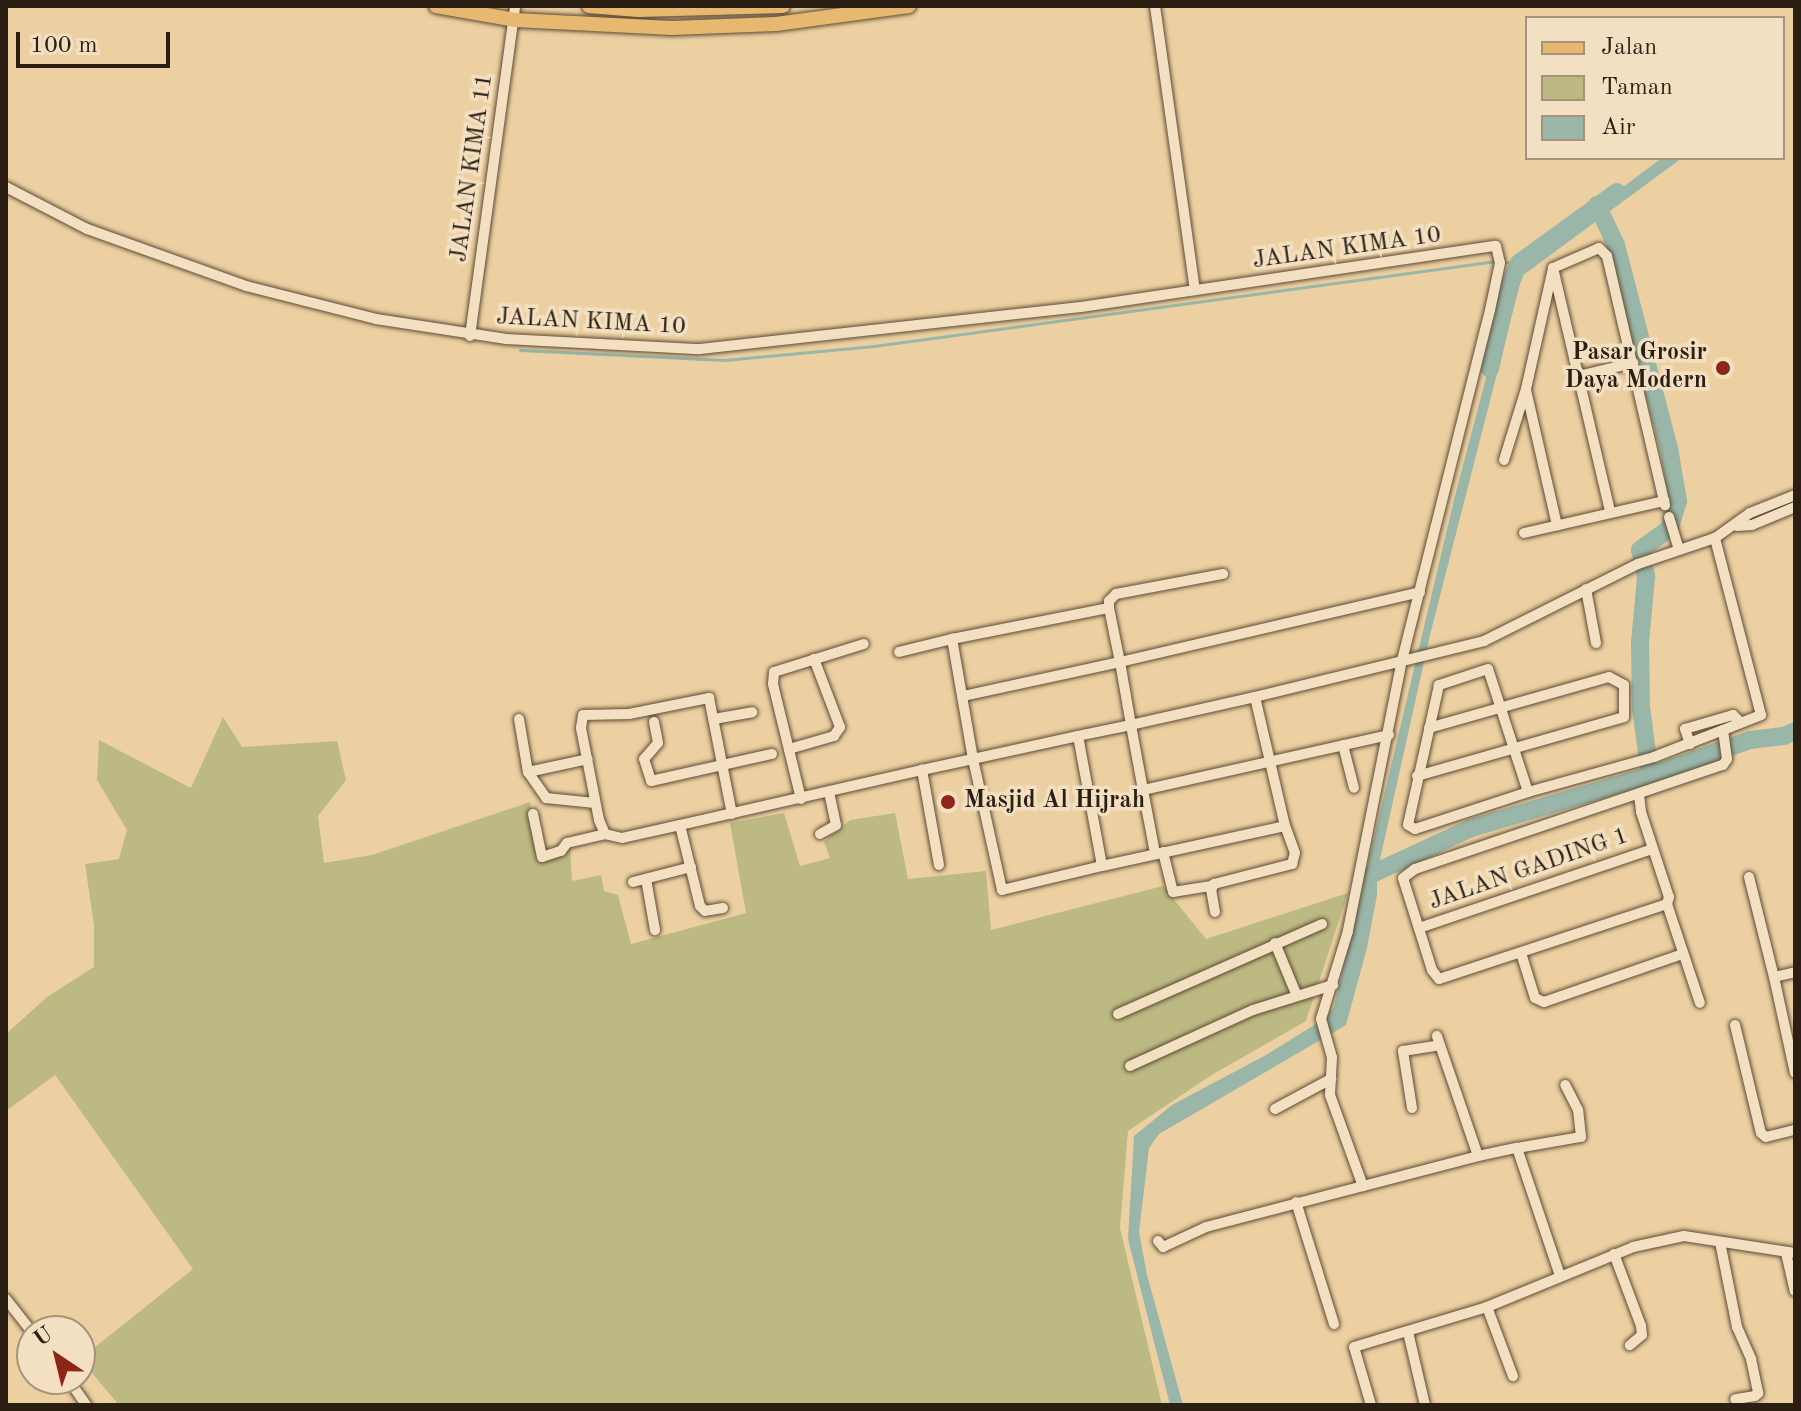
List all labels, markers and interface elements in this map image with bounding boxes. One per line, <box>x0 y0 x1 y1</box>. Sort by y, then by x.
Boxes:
scale bar <box>20 16 174 66</box>
legend <box>1525 16 1785 160</box>
text: 100 m <box>30 34 98 58</box>
text: Jalan <box>1601 36 1657 60</box>
street label: JALAN KIMA 11 <box>446 72 500 264</box>
text: Taman <box>1601 76 1673 100</box>
text: Air <box>1601 116 1636 140</box>
street label: JALAN KIMA 10 <box>1251 222 1443 276</box>
street label: JALAN KIMA 10 <box>495 304 687 342</box>
place label: Pasar Grosir Daya Modern <box>1565 340 1707 396</box>
marker: Pasar Grosir Daya Modern <box>1714 359 1732 377</box>
place label: Masjid Al Hijrah <box>964 788 1145 816</box>
marker: Masjid Al Hijrah <box>939 793 957 811</box>
street label: JALAN GADING 1 <box>1426 822 1632 918</box>
north arrow <box>16 1315 96 1395</box>
text: U <box>30 1323 57 1351</box>

